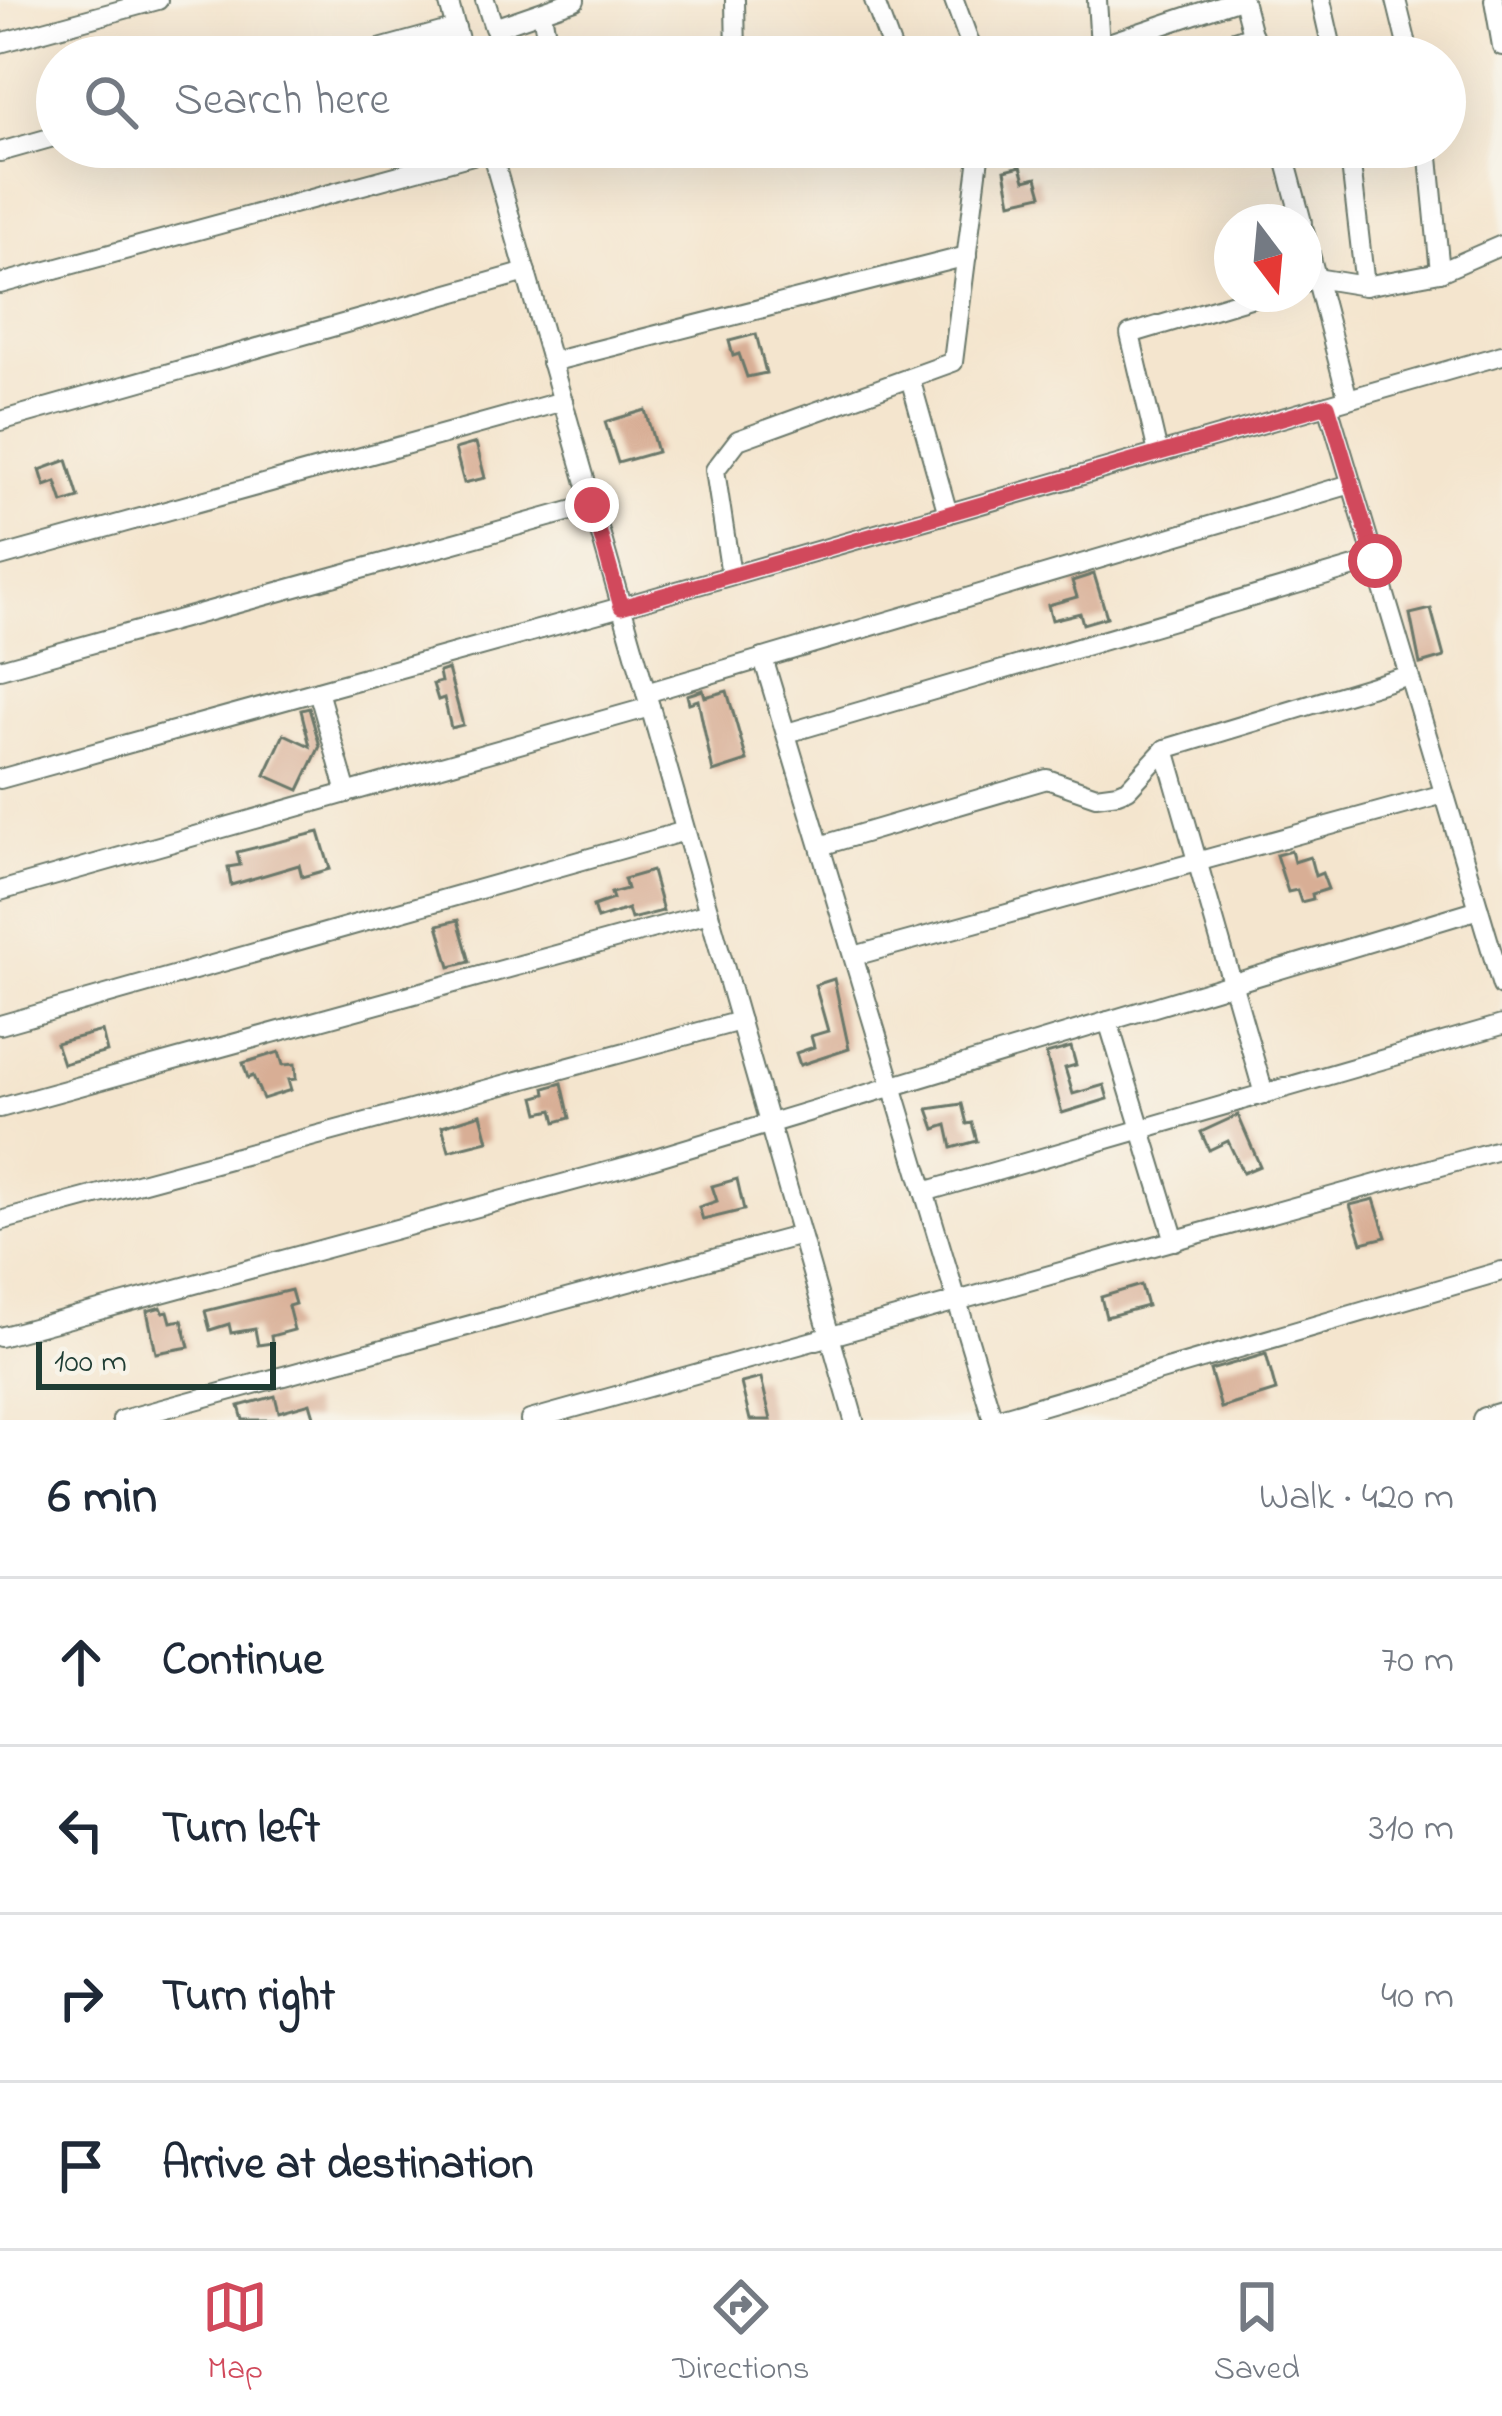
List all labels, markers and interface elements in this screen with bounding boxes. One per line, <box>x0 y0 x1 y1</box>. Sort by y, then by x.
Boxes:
search box <box>36 36 1466 168</box>
icon: search <box>78 69 144 135</box>
text: Search here <box>174 69 390 135</box>
north arrow <box>1214 204 1322 312</box>
route end <box>565 478 619 532</box>
route start <box>1348 534 1402 588</box>
scale bar <box>36 1336 276 1389</box>
text: 100 m <box>54 1339 127 1387</box>
text: 6 min <box>48 1461 157 1536</box>
text: Walk · 420 m <box>1259 1470 1454 1527</box>
icon: ahead <box>48 1629 114 1695</box>
text: Continue <box>162 1629 323 1695</box>
text: 70 m <box>1381 1633 1454 1690</box>
icon: left <box>48 1797 114 1863</box>
text: Turn left <box>162 1797 320 1863</box>
text: 310 m <box>1369 1801 1454 1858</box>
icon: right <box>48 1965 114 2031</box>
text: Turn right <box>162 1965 335 2031</box>
text: 40 m <box>1381 1969 1454 2026</box>
icon: arrive <box>48 2133 114 2199</box>
text: Arrive at destination <box>162 2133 533 2199</box>
tab: Map <box>202 2274 268 2394</box>
tab: Directions <box>672 2274 809 2394</box>
tab: Saved <box>1214 2274 1300 2394</box>

